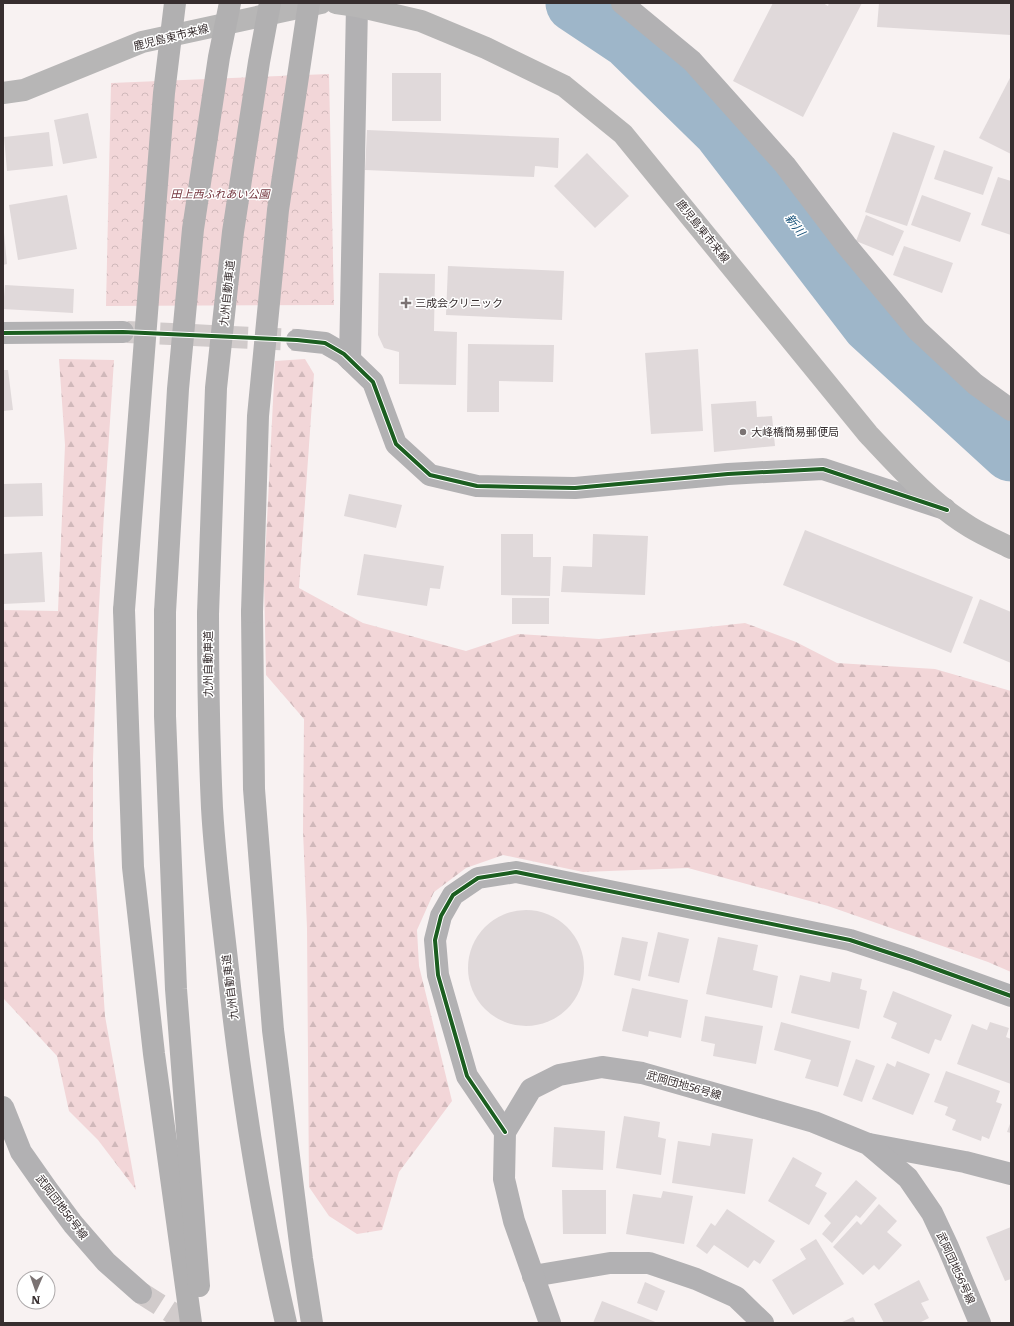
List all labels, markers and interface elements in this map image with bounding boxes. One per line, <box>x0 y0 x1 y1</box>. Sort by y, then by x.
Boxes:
street label: 鹿児島東市来線 <box>131 19 210 53</box>
park label: 田上西ふれあい公園 <box>171 185 271 201</box>
street label: 鹿児島東市来線 <box>673 195 734 265</box>
water label: 新川 <box>781 209 811 241</box>
street label: 九州自動車道 <box>215 259 237 327</box>
place label: 三成会クリニック <box>415 294 503 310</box>
marker: 三成会クリニック <box>400 297 412 309</box>
place label: 大峰橋簡易郵便局 <box>751 423 839 439</box>
marker: 大峰橋簡易郵便局 <box>738 427 748 437</box>
street label: 九州自動車道 <box>199 631 215 697</box>
street label: 九州自動車道 <box>217 953 241 1021</box>
street label: 武岡団地56号線 <box>645 1066 724 1102</box>
street label: 武岡団地56号線 <box>33 1171 93 1242</box>
street label: 武岡団地56号線 <box>934 1229 980 1306</box>
north arrow <box>16 1270 56 1310</box>
text: N <box>31 1293 41 1309</box>

